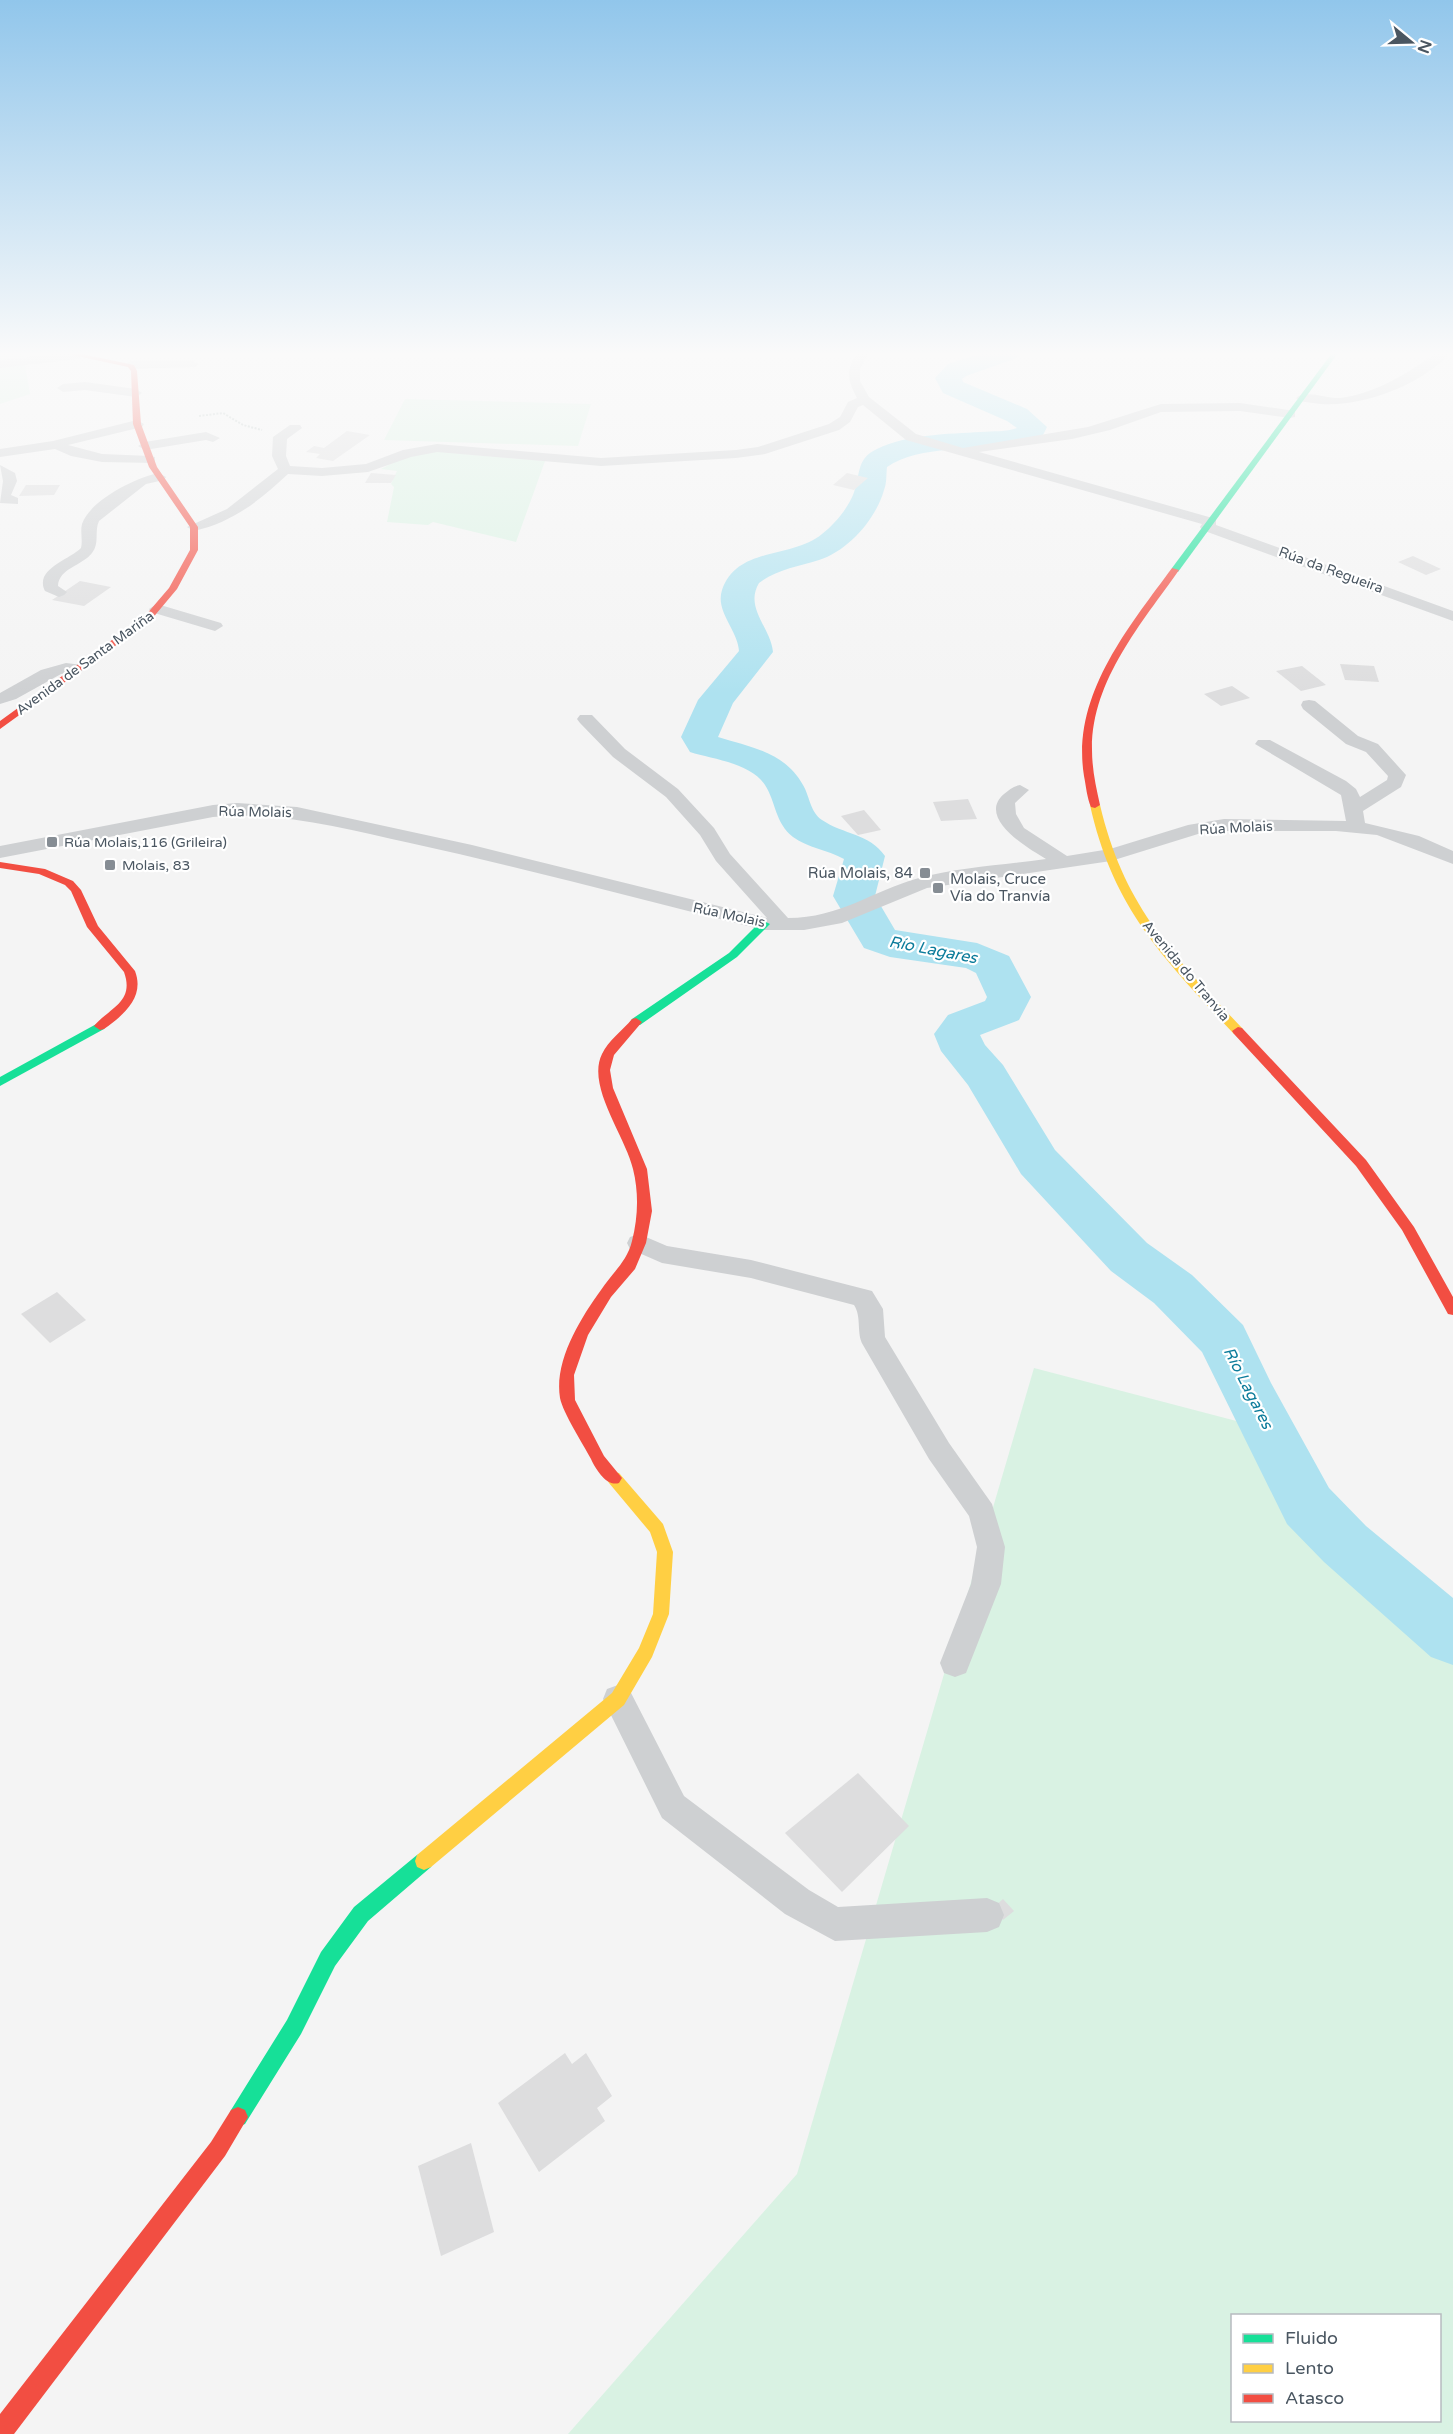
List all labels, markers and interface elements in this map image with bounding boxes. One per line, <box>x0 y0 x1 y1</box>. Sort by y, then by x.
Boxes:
north arrow <box>1381 12 1441 72</box>
text: N <box>1413 37 1436 56</box>
street label: Rúa da Regueira <box>1276 543 1386 597</box>
street label: Avenida de Santa Mariña <box>13 607 157 719</box>
street label: Rúa Molais <box>218 803 292 821</box>
street label: Rúa Molais <box>1199 818 1273 838</box>
place label: Rúa Molais,116 (Grileira) <box>64 834 227 851</box>
marker: Rúa Molais,116 (Grileira) <box>45 835 59 849</box>
place label: Molais, 83 <box>122 857 190 874</box>
marker: Molais, 83 <box>103 858 117 872</box>
place label: Rúa Molais, 84 <box>808 864 913 882</box>
marker: Rúa Molais, 84 <box>918 866 932 880</box>
place label: Molais, Cruce Vía do Tranvía <box>950 870 1050 905</box>
marker: Molais, Cruce Vía do Tranvía <box>931 881 945 895</box>
street label: Rúa Molais <box>691 899 767 931</box>
street label: Avenida do Tranvia <box>1139 917 1233 1025</box>
water label: Río Lagares <box>887 932 980 969</box>
water label: Río Lagares <box>1219 1344 1278 1433</box>
legend <box>1231 2314 1441 2422</box>
text: Fluido <box>1285 2327 1338 2349</box>
text: Lento <box>1285 2357 1334 2379</box>
text: Atasco <box>1285 2387 1344 2409</box>

